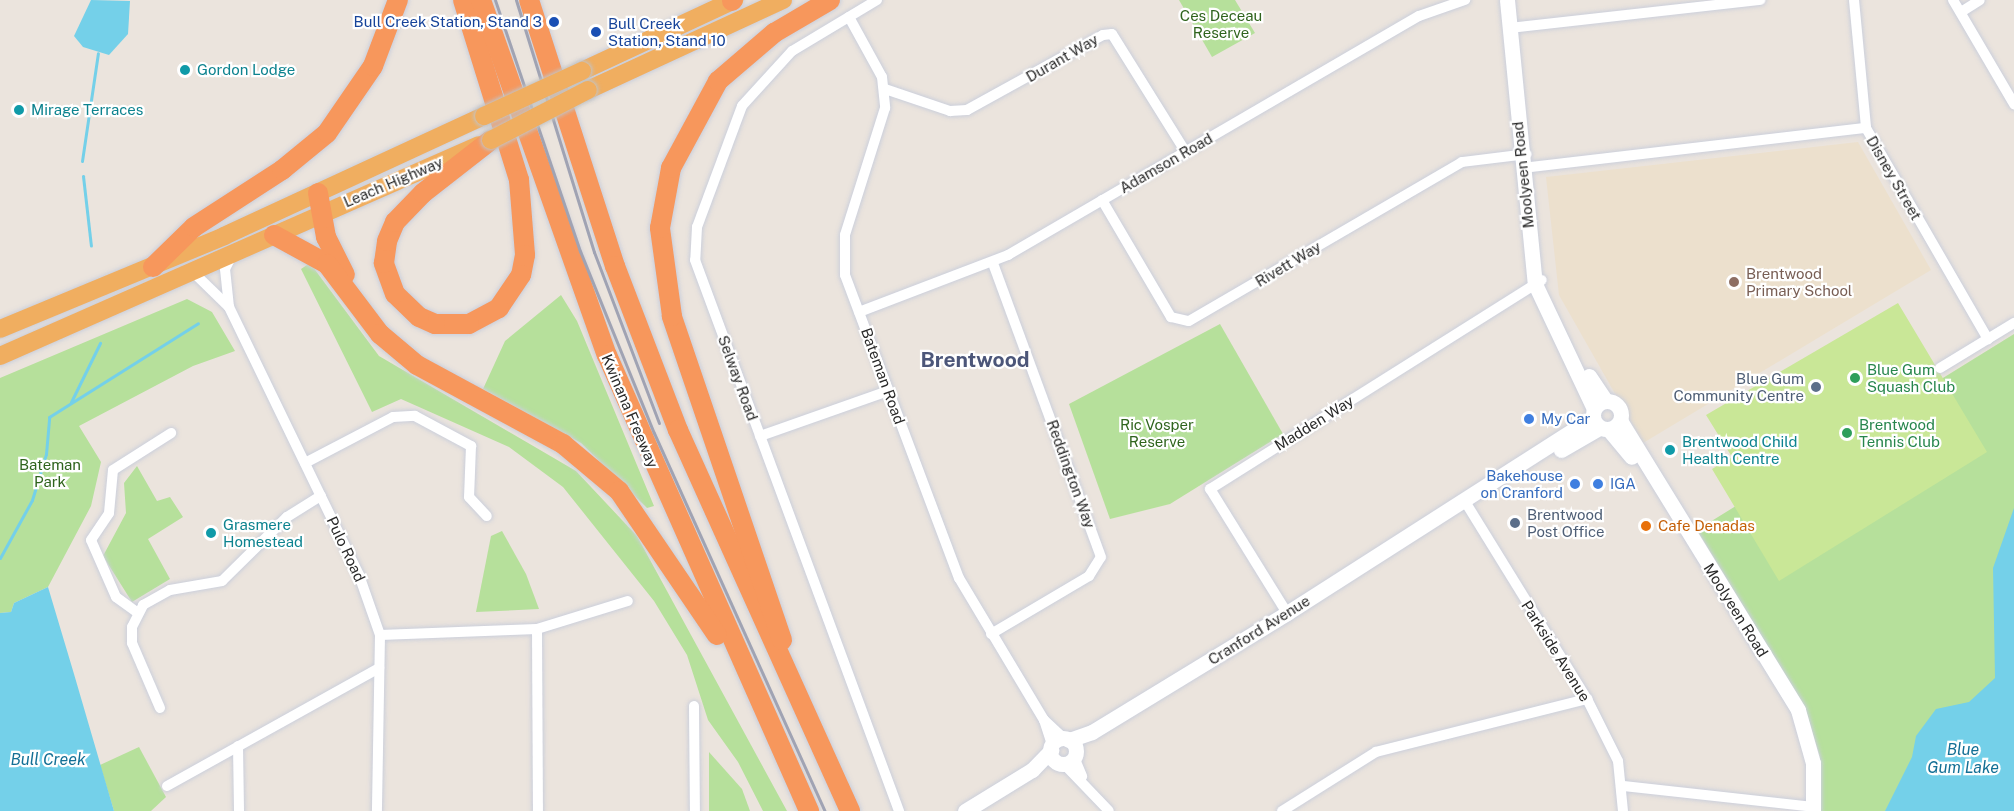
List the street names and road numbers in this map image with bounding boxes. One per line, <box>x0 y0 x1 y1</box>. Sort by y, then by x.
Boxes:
street label: Durant Way <box>1023 30 1101 86</box>
street label: Moolyeen Road <box>1508 121 1538 229</box>
street label: Adamson Road <box>1116 129 1216 197</box>
street label: Disney Street <box>1863 133 1925 223</box>
street label: Leach Highway <box>341 153 445 211</box>
street label: Rivett Way <box>1252 237 1324 291</box>
street label: Bateman Road <box>857 325 909 427</box>
street label: Selway Road <box>714 333 762 423</box>
street label: Kwinana Freeway <box>598 351 662 471</box>
street label: Madden Way <box>1271 392 1357 454</box>
street label: Reddington Way <box>1043 417 1099 531</box>
street label: Pulo Road <box>323 513 369 585</box>
street label: Moolyeen Road <box>1700 560 1772 660</box>
street label: Cranford Avenue <box>1205 591 1313 669</box>
street label: Parkside Avenue <box>1518 597 1594 705</box>

